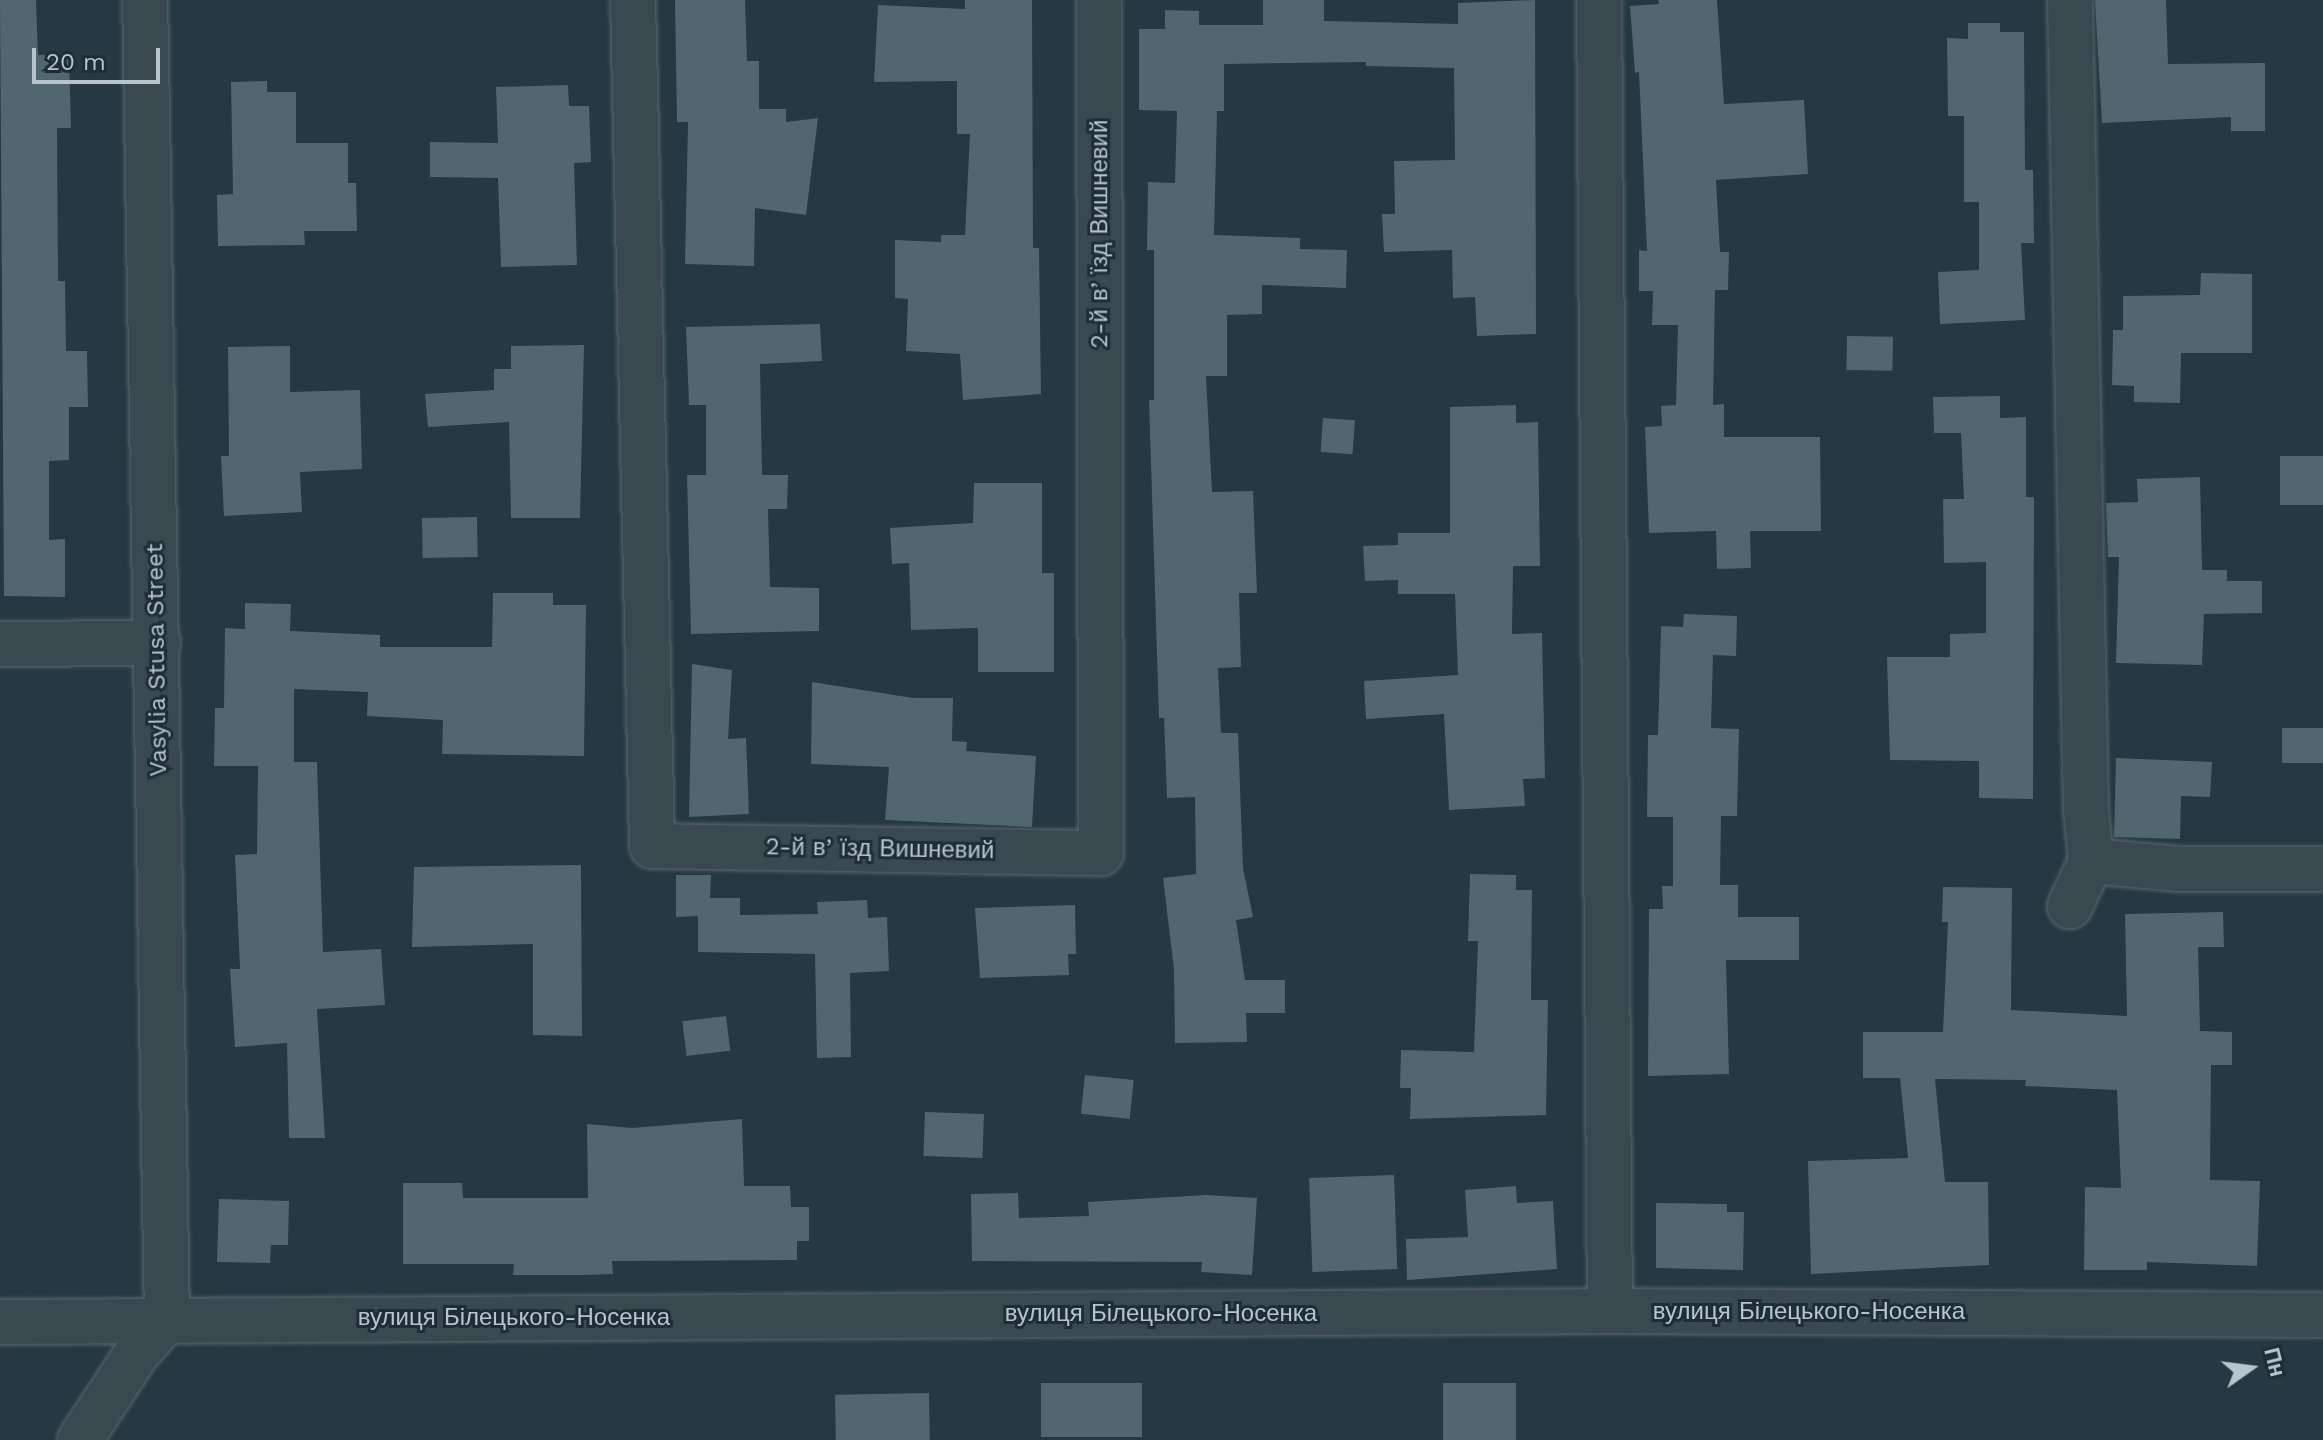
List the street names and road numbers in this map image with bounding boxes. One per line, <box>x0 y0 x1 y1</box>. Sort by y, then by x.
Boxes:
street label: 2-й вʼїзд Вишневий <box>1086 120 1114 348</box>
street label: Vasylia Stusa Street <box>141 543 173 777</box>
street label: 2-й вʼїзд Вишневий <box>765 833 995 865</box>
street label: вулиця Білецького-Носенка <box>1653 1298 1965 1326</box>
street label: вулиця Білецького-Носенка <box>1005 1300 1317 1328</box>
street label: вулиця Білецького-Носенка <box>358 1304 670 1332</box>

